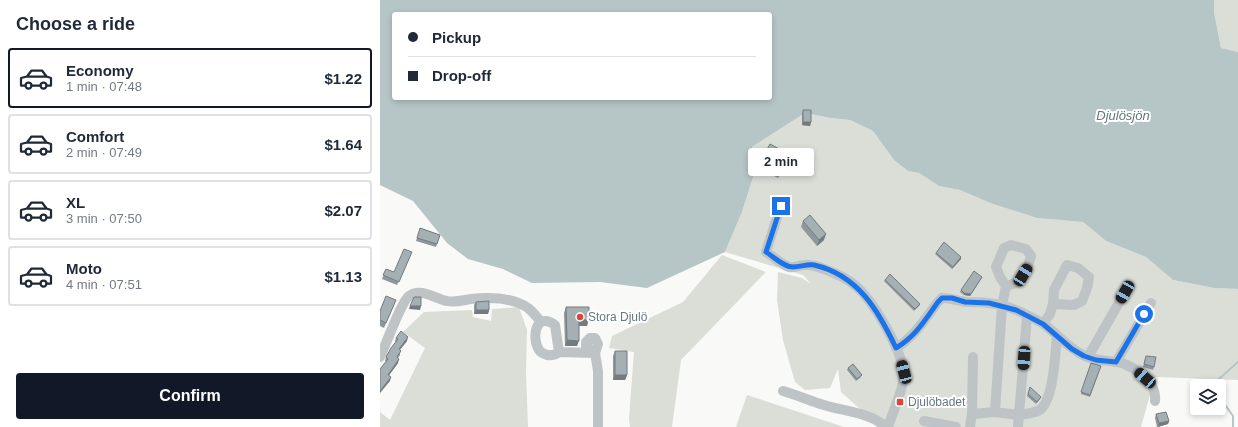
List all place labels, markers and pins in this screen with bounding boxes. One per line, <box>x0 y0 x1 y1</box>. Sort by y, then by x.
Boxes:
place label: Stora Djulö <box>588 310 648 324</box>
marker: Stora Djulö <box>575 312 585 322</box>
place label: Djulöbadet <box>908 395 966 409</box>
marker: Djulöbadet <box>895 397 905 407</box>

